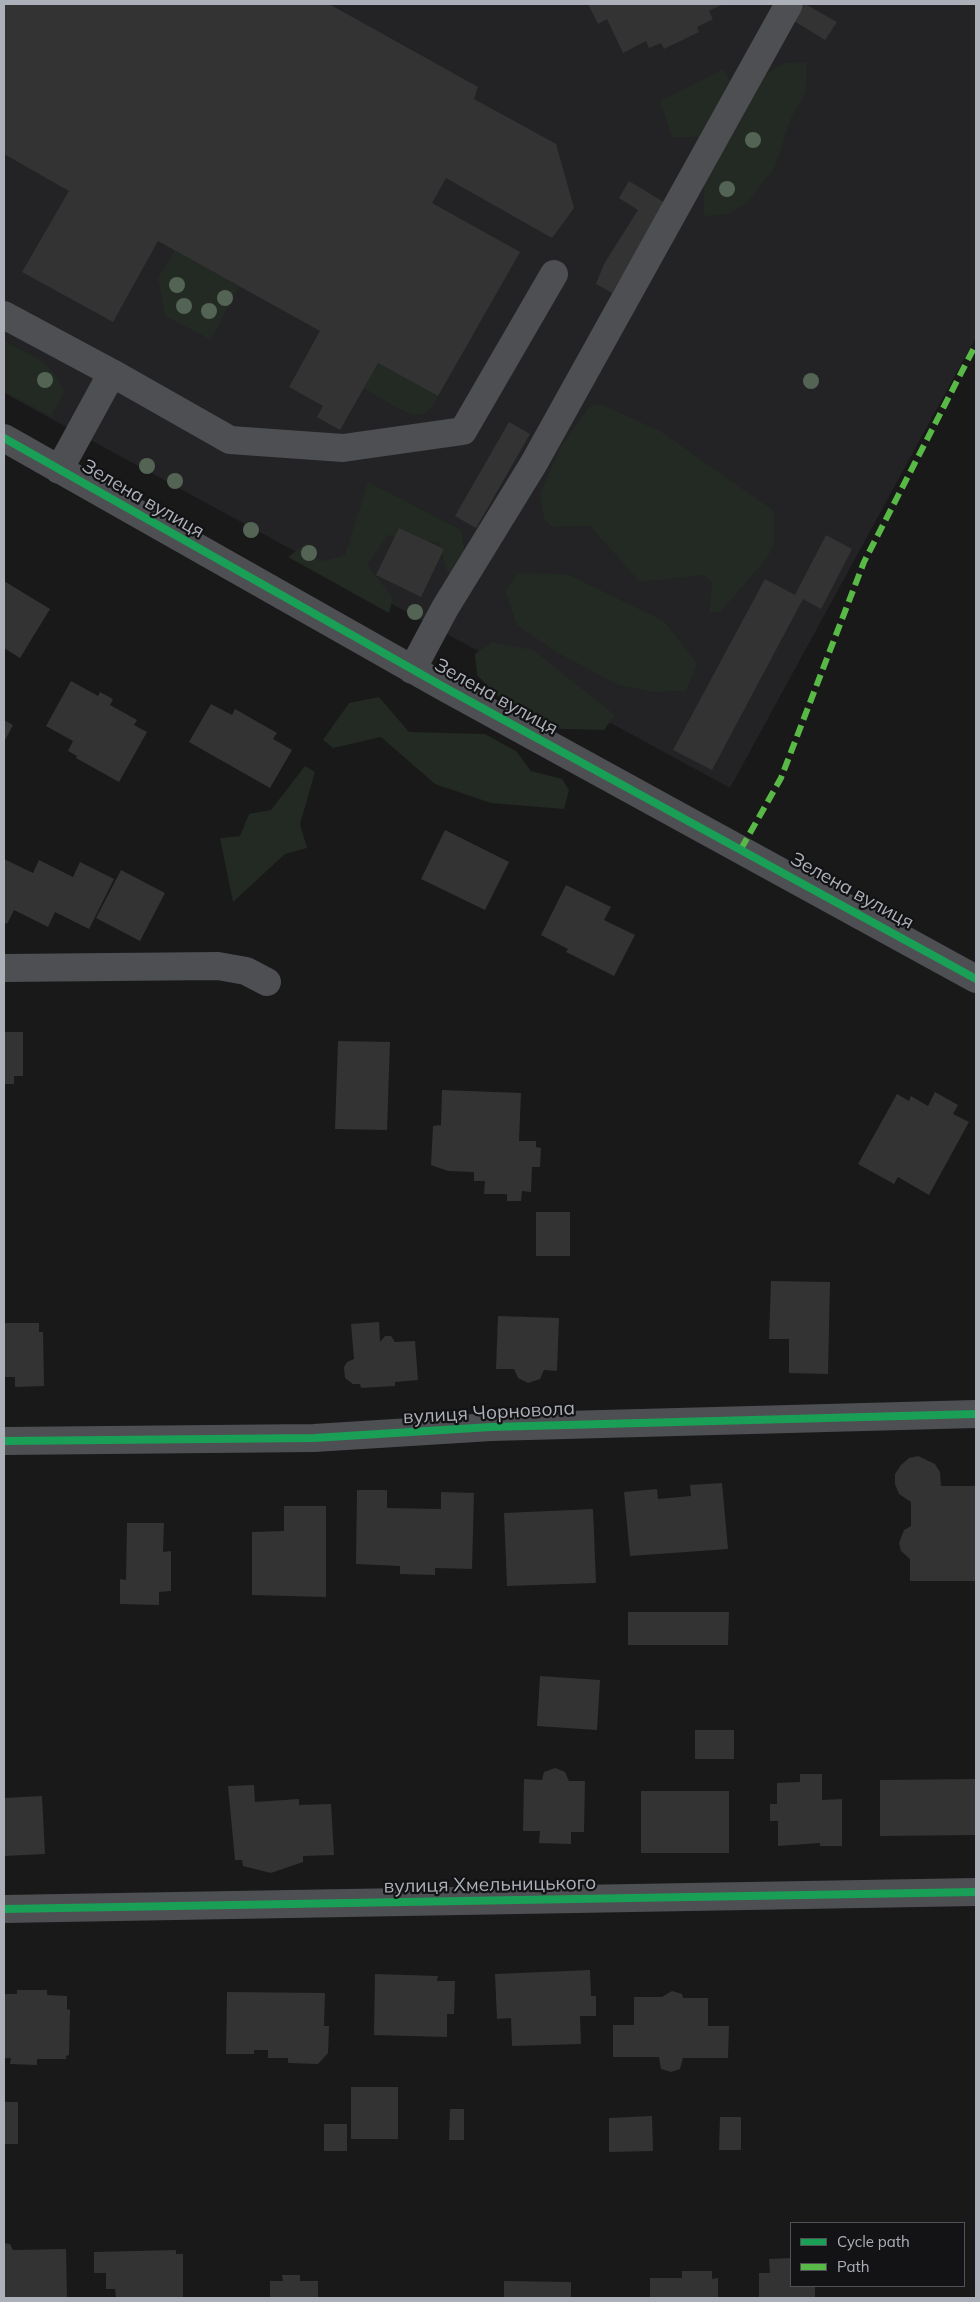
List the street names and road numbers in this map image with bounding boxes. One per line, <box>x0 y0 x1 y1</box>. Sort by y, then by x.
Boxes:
street label: Зелена вулиця <box>78 455 208 543</box>
street label: Зелена вулиця <box>430 654 562 740</box>
street label: Зелена вулиця <box>786 848 918 934</box>
street label: вулиця Чорновола <box>402 1397 576 1429</box>
street label: вулиця Хмельницького <box>384 1872 596 1898</box>

